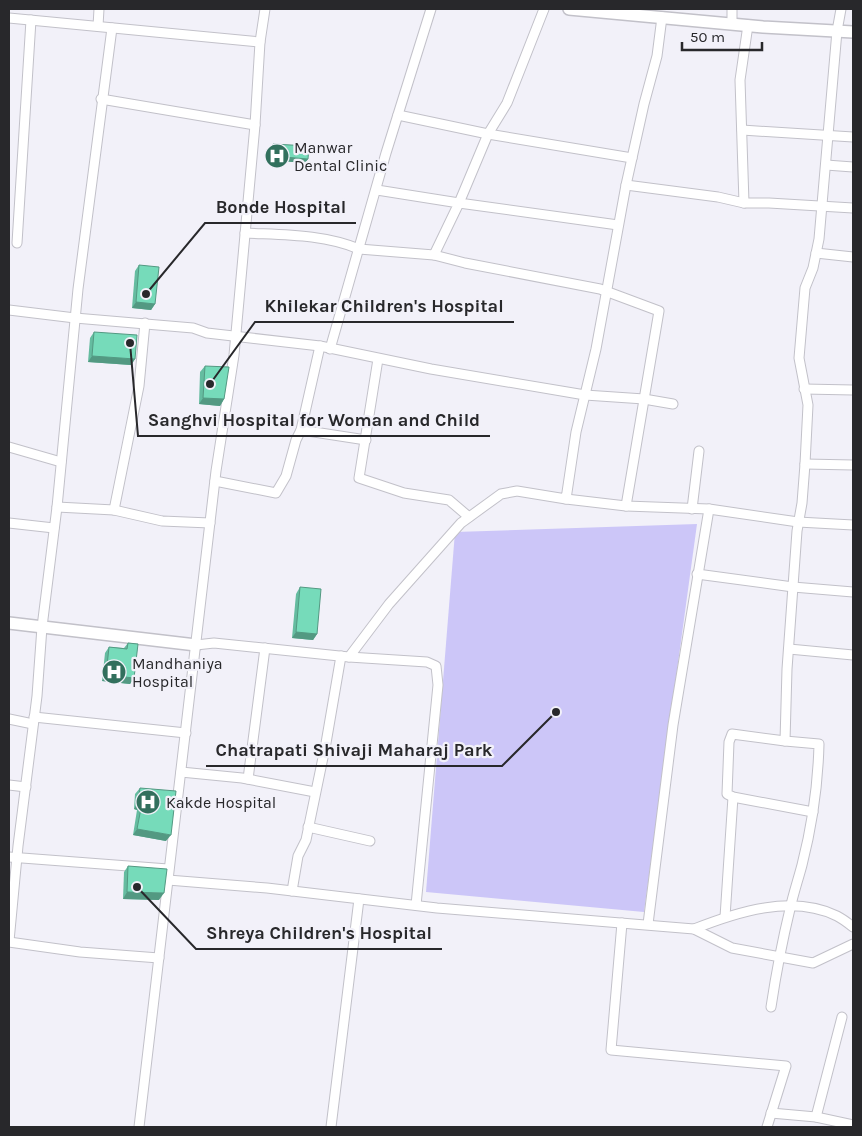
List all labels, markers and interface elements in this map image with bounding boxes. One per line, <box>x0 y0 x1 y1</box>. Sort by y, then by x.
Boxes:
scale bar <box>682 20 762 52</box>
text: 50 m <box>690 28 725 46</box>
place label: Manwar Dental Clinic <box>294 138 387 175</box>
hospital icon: Manwar Dental Clinic <box>264 143 290 169</box>
callout: Bonde Hospital <box>205 190 356 223</box>
text: Bonde Hospital <box>216 196 346 218</box>
callout: Khilekar Children's Hospital <box>255 289 514 322</box>
text: Khilekar Children's Hospital <box>264 295 504 317</box>
callout: Sanghvi Hospital for Woman and Child <box>138 403 490 436</box>
text: Sanghvi Hospital for Woman and Child <box>148 409 480 431</box>
place label: Mandhaniya Hospital <box>132 654 223 691</box>
hospital icon: Mandhaniya Hospital <box>101 659 127 685</box>
callout: Chatrapati Shivaji Maharaj Park <box>206 733 502 766</box>
text: Chatrapati Shivaji Maharaj Park <box>216 739 493 761</box>
hospital icon: Kakde Hospital <box>135 789 161 815</box>
place label: Kakde Hospital <box>166 793 276 812</box>
callout: Shreya Children's Hospital <box>196 916 442 949</box>
text: Shreya Children's Hospital <box>206 922 432 944</box>

